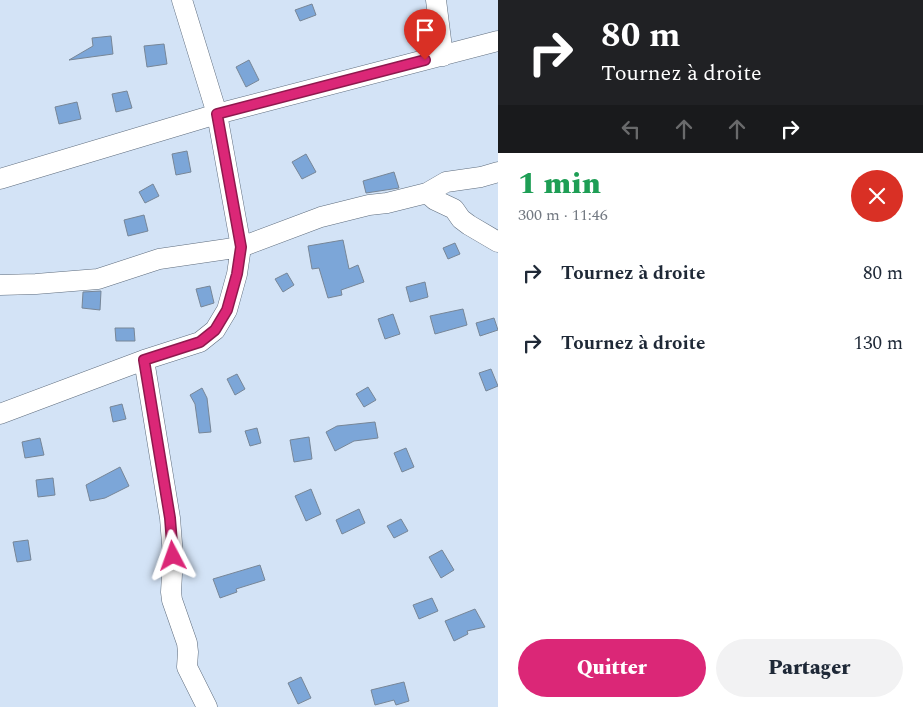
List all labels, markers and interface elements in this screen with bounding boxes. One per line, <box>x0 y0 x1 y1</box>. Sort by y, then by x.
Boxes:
pin <box>404 9 446 60</box>
text: 80 m <box>601 9 681 62</box>
icon: arrive <box>411 16 439 44</box>
icon: right <box>518 20 583 85</box>
text: Tournez à droite <box>601 57 762 90</box>
icon: left <box>617 115 645 143</box>
icon: ahead <box>670 115 698 143</box>
icon: ahead <box>723 115 751 143</box>
icon: right <box>776 115 804 143</box>
text: 1 min <box>518 161 601 207</box>
button: close <box>851 170 903 222</box>
text: 300 m · 11:46 <box>518 203 608 227</box>
icon: right <box>518 259 546 287</box>
text: Tournez à droite <box>561 259 705 288</box>
text: 80 m <box>863 259 903 288</box>
icon: right <box>518 329 546 357</box>
text: Tournez à droite <box>561 329 705 358</box>
text: 130 m <box>853 329 903 358</box>
position arrow <box>146 529 198 581</box>
button: Quitter <box>518 639 706 697</box>
button: Partager <box>716 639 903 697</box>

